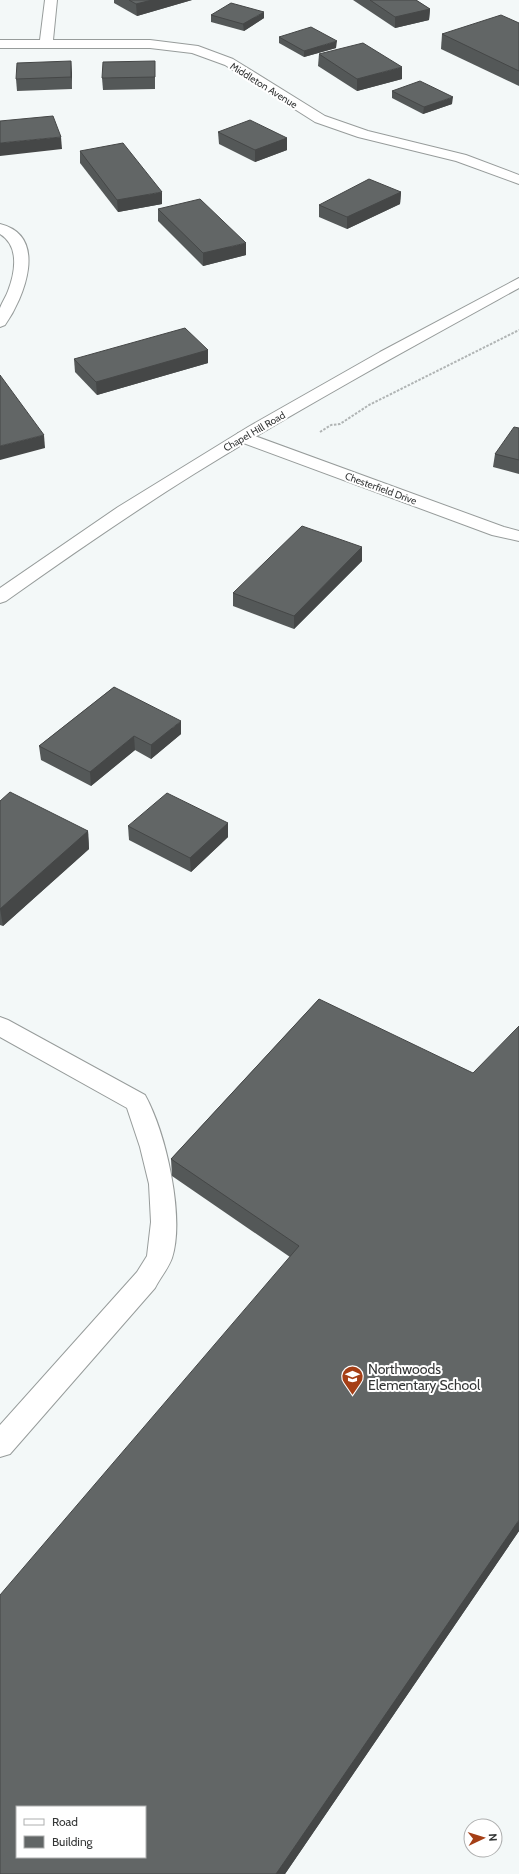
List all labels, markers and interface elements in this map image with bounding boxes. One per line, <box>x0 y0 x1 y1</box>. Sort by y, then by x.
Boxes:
street label: Middleton Avenue <box>228 59 300 111</box>
street label: Chapel Hill Road <box>221 408 288 454</box>
street label: Chesterfield Drive <box>343 469 419 507</box>
place label: Northwoods Elementary School <box>368 1360 481 1394</box>
school or university icon: Northwoods Elementary School <box>339 1364 365 1397</box>
legend <box>16 1806 146 1858</box>
text: Road <box>52 1814 78 1829</box>
north arrow <box>463 1818 503 1858</box>
text: N <box>486 1833 500 1842</box>
text: Building <box>52 1834 94 1849</box>

